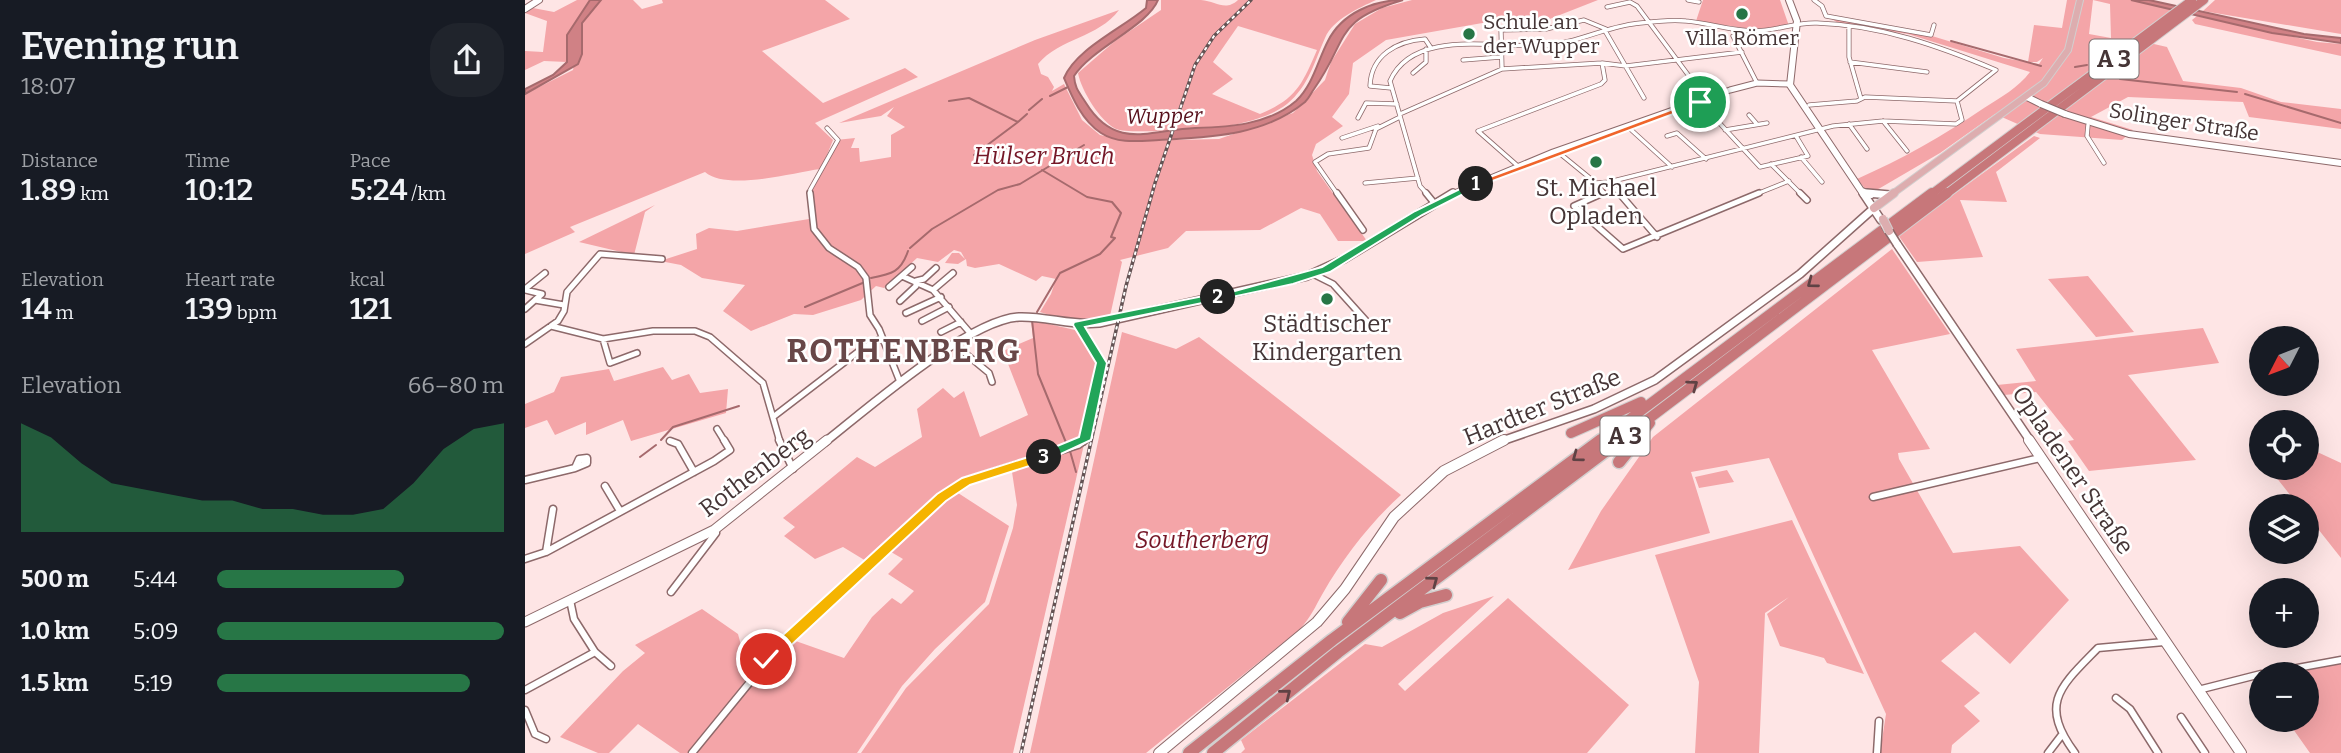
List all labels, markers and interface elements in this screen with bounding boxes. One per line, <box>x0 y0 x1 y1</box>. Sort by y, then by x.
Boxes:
marker: Villa Römer <box>1734 6 1750 22</box>
place label: Schule an der Wupper <box>1483 9 1600 59</box>
text: Evening run <box>21 23 239 69</box>
button: share <box>430 23 504 97</box>
place label: Villa Römer <box>1685 25 1799 51</box>
marker: Schule an der Wupper <box>1461 26 1477 42</box>
road number: A 3 <box>2089 40 2139 78</box>
text: 18:07 <box>21 72 75 100</box>
pin <box>1670 72 1730 132</box>
icon: arrive <box>1681 83 1719 121</box>
street label: Solinger Straße <box>2107 97 2261 147</box>
water label: Wupper <box>1126 102 1204 130</box>
park label: Hülser Bruch <box>973 142 1115 170</box>
text: Distance <box>21 149 98 172</box>
text: Time <box>185 149 230 172</box>
text: Pace <box>350 149 391 172</box>
marker: St. Michael Opladen <box>1588 154 1604 170</box>
pin: 1 <box>1459 166 1493 202</box>
text: 1.89 <box>21 172 76 208</box>
text: 10:12 <box>185 172 253 208</box>
text: 5:24 <box>350 172 407 208</box>
text: 1 <box>1471 172 1480 195</box>
place label: St. Michael Opladen <box>1535 174 1657 230</box>
text: km <box>76 182 109 205</box>
text: /km <box>407 182 446 205</box>
text: Elevation <box>21 268 104 291</box>
text: Heart rate <box>185 268 275 291</box>
text: kcal <box>350 268 385 291</box>
one-way arrow <box>1807 274 1820 287</box>
pin: 2 <box>1201 280 1235 314</box>
text: 2 <box>1212 285 1223 308</box>
text: 14 <box>21 291 52 327</box>
text: 139 <box>185 291 233 327</box>
text: 121 <box>350 291 392 327</box>
marker: Städtischer Kindergarten <box>1319 291 1335 307</box>
text: m <box>52 301 74 324</box>
text: bpm <box>233 301 277 324</box>
place label: Städtischer Kindergarten <box>1252 310 1402 366</box>
north arrow <box>2249 326 2319 396</box>
map controls <box>2249 326 2319 732</box>
district label: ROTHENBERG <box>786 332 1022 370</box>
street label: Hardter Straße <box>1459 363 1625 451</box>
text: Elevation <box>21 371 121 399</box>
text: 66–80 m <box>408 371 504 399</box>
one-way arrow <box>1685 381 1698 393</box>
street label: Opladener Straße <box>2006 381 2140 559</box>
button: locate <box>2249 410 2319 480</box>
road number: A 3 <box>1601 416 1649 456</box>
street label: Rothenberg <box>694 421 816 523</box>
pin: 3 <box>1027 440 1061 475</box>
text: 3 <box>1038 445 1049 468</box>
one-way arrow <box>1572 449 1585 462</box>
button: layers <box>2249 494 2319 564</box>
park label: Southerberg <box>1135 526 1269 554</box>
text: 500 m <box>21 565 89 593</box>
text: 5:44 <box>133 565 177 593</box>
one-way arrow <box>1425 577 1438 589</box>
button: + <box>2249 578 2319 648</box>
text: 1.0 km <box>21 617 90 645</box>
text: 5:09 <box>133 617 178 645</box>
pin <box>736 629 796 689</box>
icon: check <box>747 640 785 678</box>
button: − <box>2249 662 2319 732</box>
text: 1.5 km <box>21 669 88 697</box>
text: 5:19 <box>133 669 173 697</box>
one-way arrow <box>1278 690 1291 702</box>

